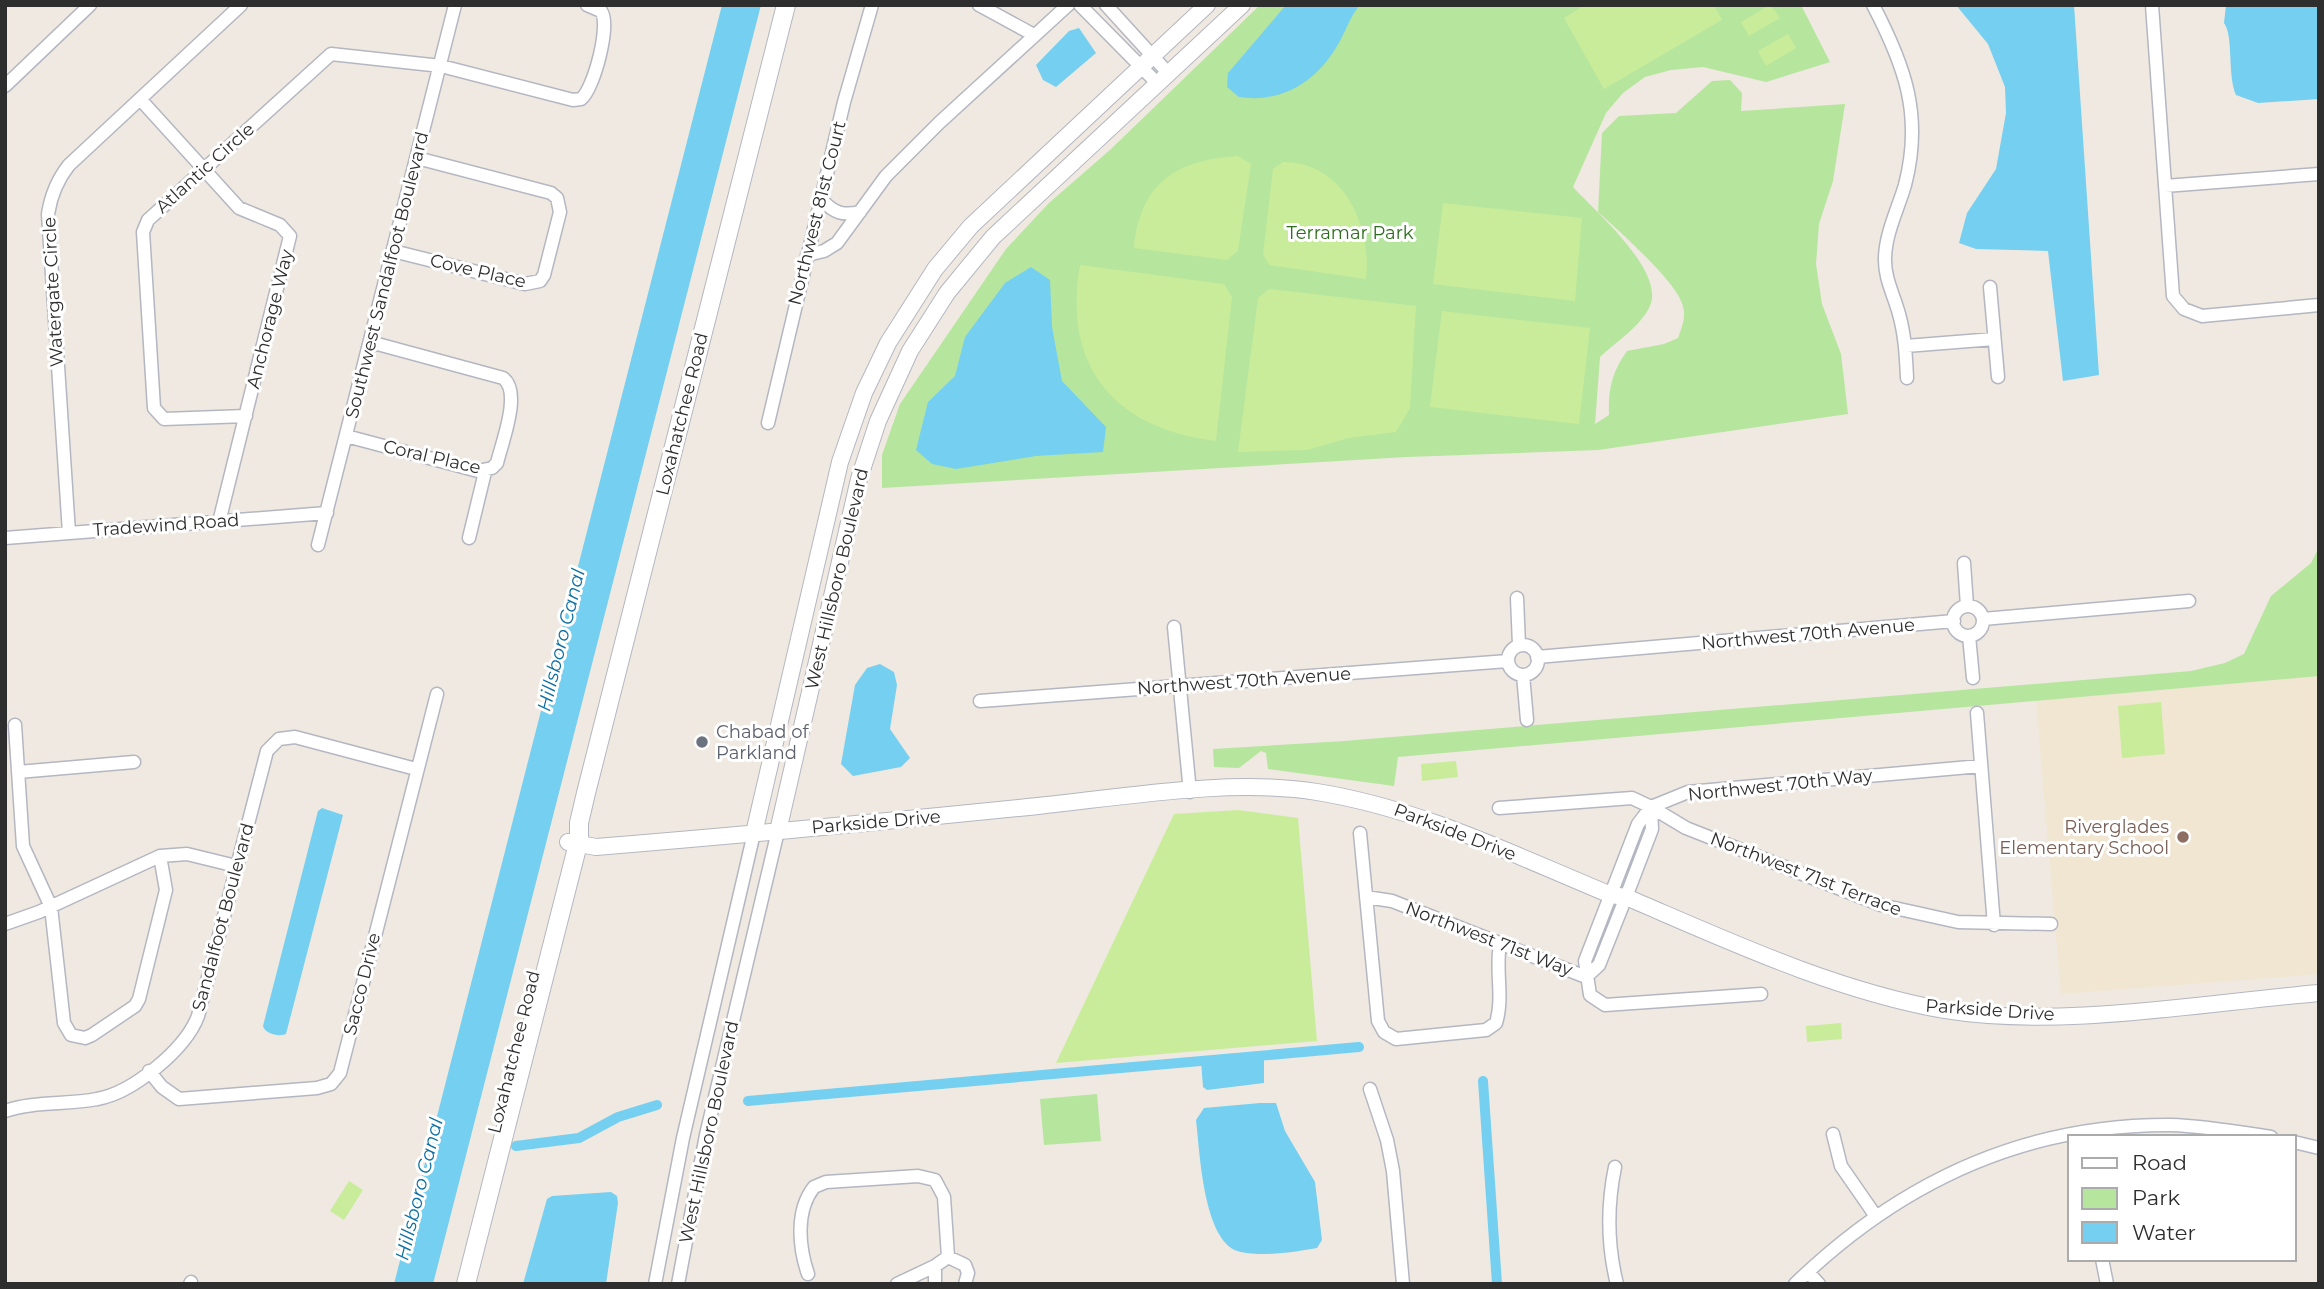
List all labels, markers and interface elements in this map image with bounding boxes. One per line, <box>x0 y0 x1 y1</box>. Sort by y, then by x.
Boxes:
street label: Atlantic Circle <box>151 118 259 218</box>
street label: Northwest 81st Court <box>783 119 851 307</box>
street label: Southwest Sandalfoot Boulevard <box>341 129 433 421</box>
street label: Watergate Circle <box>38 216 68 368</box>
park label: Terramar Park <box>1286 222 1414 244</box>
street label: Anchorage Way <box>242 247 298 391</box>
street label: Cove Place <box>428 249 528 293</box>
street label: Loxahatchee Road <box>651 330 713 498</box>
street label: Coral Place <box>381 435 483 479</box>
street label: West Hillsboro Boulevard <box>801 466 873 692</box>
street label: Tradewind Road <box>92 509 240 541</box>
water label: Hillsboro Canal <box>532 565 590 714</box>
street label: Northwest 70th Avenue <box>1700 614 1916 654</box>
street label: Northwest 70th Avenue <box>1136 663 1352 699</box>
place label: Chabad of Parkland <box>716 721 810 764</box>
marker: Chabad of Parkland <box>694 734 710 750</box>
street label: Northwest 70th Way <box>1687 764 1874 806</box>
street label: Parkside Drive <box>1391 799 1519 865</box>
street label: Parkside Drive <box>811 805 942 839</box>
place label: Riverglades Elementary School <box>1999 816 2169 859</box>
street label: Sandalfoot Boulevard <box>187 821 259 1013</box>
street label: Northwest 71st Terrace <box>1707 827 1905 921</box>
marker: Riverglades Elementary School <box>2175 829 2191 845</box>
street label: Northwest 71st Way <box>1402 897 1576 981</box>
street label: Sacco Drive <box>339 930 385 1038</box>
street label: Loxahatchee Road <box>483 968 545 1136</box>
street label: Parkside Drive <box>1925 995 2055 1025</box>
street label: West Hillsboro Boulevard <box>675 1019 743 1245</box>
water label: Hillsboro Canal <box>390 1114 448 1263</box>
legend <box>2068 1135 2296 1261</box>
text: Road <box>2132 1150 2187 1175</box>
text: Park <box>2132 1185 2180 1210</box>
text: Water <box>2132 1220 2196 1245</box>

